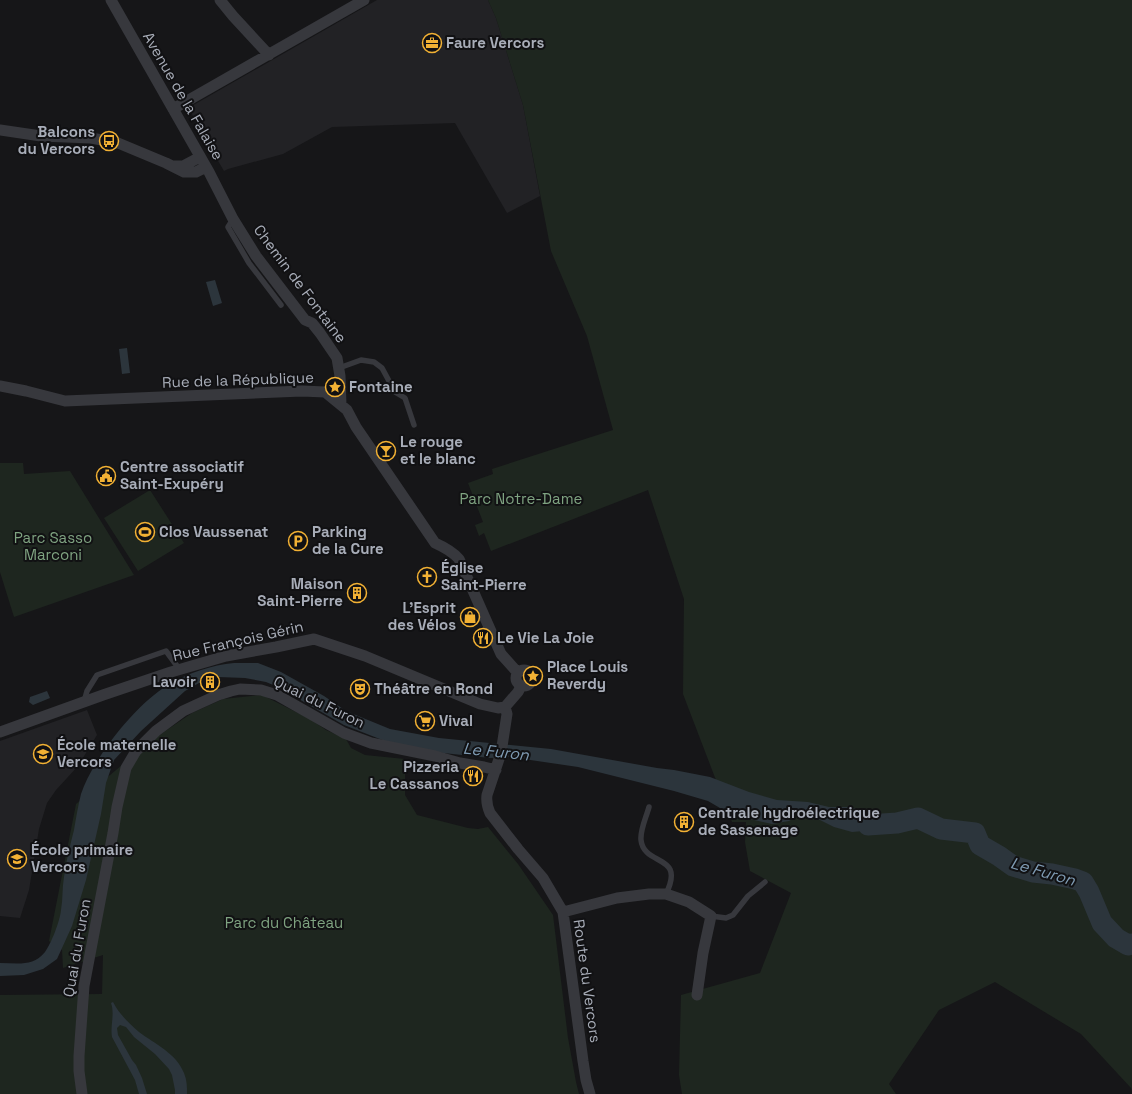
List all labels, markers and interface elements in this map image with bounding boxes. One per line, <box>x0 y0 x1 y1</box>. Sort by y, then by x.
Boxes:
street label: Avenue de la Falaise <box>139 28 228 163</box>
office icon: Faure Vercors <box>421 32 443 54</box>
place label: Faure Vercors <box>446 33 544 52</box>
place label: Balcons du Vercors <box>18 122 95 158</box>
bus stop icon: Balcons du Vercors <box>98 130 120 152</box>
street label: Chemin de Fontaine <box>250 221 351 347</box>
street label: Rue de la République <box>162 367 314 392</box>
place icon: Fontaine <box>324 376 346 398</box>
place label: Fontaine <box>349 377 413 396</box>
place label: Le rouge et le blanc <box>400 432 476 468</box>
bar icon: Le rouge et le blanc <box>375 440 397 462</box>
place label: Centre associatif Saint-Exupéry <box>120 457 245 493</box>
public building icon: Centre associatif Saint-Exupéry <box>95 465 117 487</box>
park label: Parc Notre-Dame <box>460 489 583 508</box>
sports icon: Clos Vaussenat <box>134 521 156 543</box>
place label: Clos Vaussenat <box>159 522 269 541</box>
place label: Parking de la Cure <box>312 522 384 558</box>
park label: Parc Sasso Marconi <box>14 528 92 564</box>
parking icon: Parking de la Cure <box>287 530 309 552</box>
place label: Église Saint-Pierre <box>441 558 527 594</box>
church icon: Église Saint-Pierre <box>416 566 438 588</box>
place label: Maison Saint-Pierre <box>257 574 343 610</box>
building icon: Maison Saint-Pierre <box>346 582 368 604</box>
place label: L'Esprit des Vélos <box>388 598 456 634</box>
shop icon: L'Esprit des Vélos <box>459 606 481 628</box>
street label: Rue François Gérin <box>171 616 305 665</box>
restaurant icon: Le Vie La Joie <box>472 627 494 649</box>
place label: Le Vie La Joie <box>497 628 595 647</box>
place label: Place Louis Reverdy <box>547 657 628 693</box>
place icon: Place Louis Reverdy <box>522 665 544 687</box>
building icon: Lavoir <box>199 671 221 693</box>
street label: Quai du Furon <box>270 671 368 732</box>
place label: Lavoir <box>152 672 196 691</box>
theatre icon: Théâtre en Rond <box>349 678 371 700</box>
place label: Théâtre en Rond <box>374 679 493 698</box>
supermarket icon: Vival <box>414 710 436 732</box>
place label: Vival <box>439 711 473 730</box>
place label: École maternelle Vercors <box>57 735 177 771</box>
water label: Le Furon <box>462 738 531 766</box>
school or university icon: École maternelle Vercors <box>32 743 54 765</box>
place label: Pizzeria Le Cassanos <box>370 757 459 793</box>
restaurant icon: Pizzeria Le Cassanos <box>462 765 484 787</box>
place label: Centrale hydroélectrique de Sassenage <box>698 803 880 839</box>
building icon: Centrale hydroélectrique de Sassenage <box>673 811 695 833</box>
place label: École primaire Vercors <box>31 840 133 876</box>
school or university icon: École primaire Vercors <box>6 848 28 870</box>
water label: Le Furon <box>1008 852 1079 891</box>
street label: Quai du Furon <box>59 897 94 998</box>
park label: Parc du Château <box>225 913 343 932</box>
street label: Route du Vercors <box>569 918 606 1044</box>

